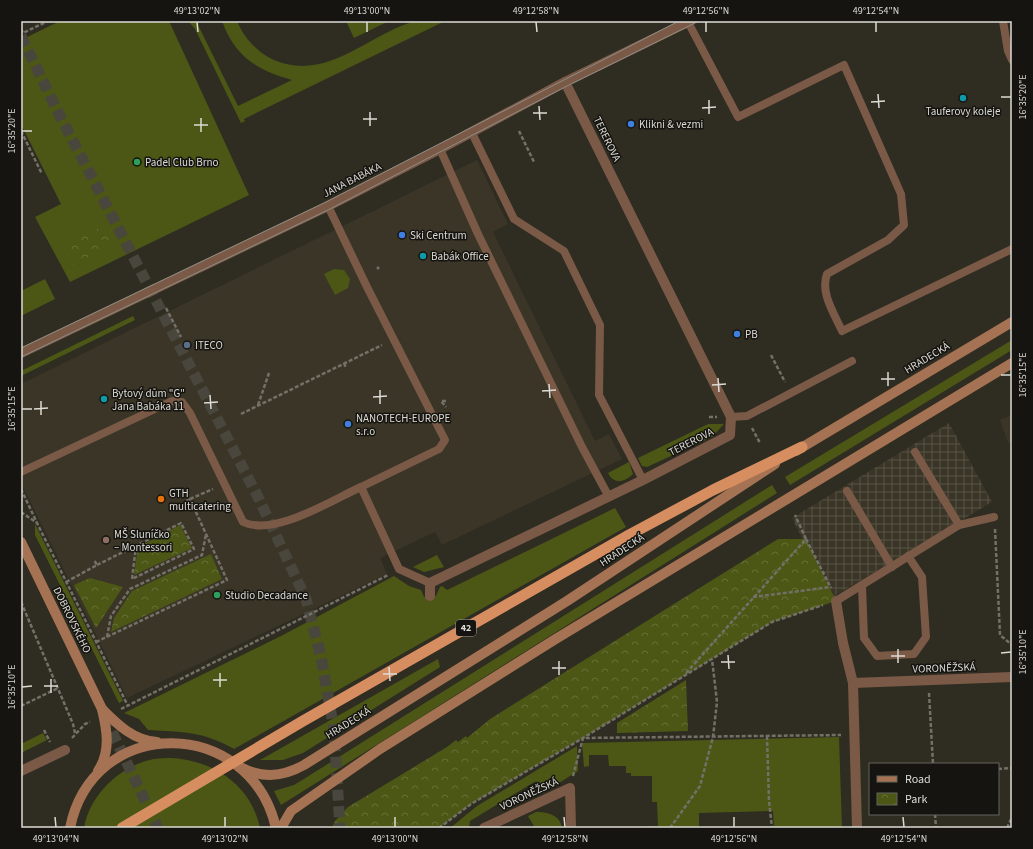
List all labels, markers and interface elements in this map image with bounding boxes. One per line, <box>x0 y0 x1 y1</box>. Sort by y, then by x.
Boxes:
text: 49°13'02"N <box>174 4 220 18</box>
text: 49°13'00"N <box>344 4 390 18</box>
text: 49°12'58"N <box>513 4 559 18</box>
text: 49°12'56"N <box>683 4 729 18</box>
text: 49°12'54"N <box>853 4 899 18</box>
text: 16°35'20"E <box>1016 74 1030 120</box>
marker: Tauferovy koleje <box>958 93 968 103</box>
place label: Tauferovy koleje <box>926 104 1001 119</box>
text: 16°35'20"E <box>5 108 19 154</box>
street label: TEREROVA <box>590 114 624 164</box>
place label: Klikni & vezmi <box>639 117 703 132</box>
marker: Klikni & vezmi <box>626 119 636 129</box>
place label: Padel Club Brno <box>145 155 219 170</box>
marker: Padel Club Brno <box>132 157 142 167</box>
street label: JANA BABÁKA <box>320 159 384 201</box>
place label: Ski Centrum <box>410 228 467 243</box>
marker: Ski Centrum <box>397 230 407 240</box>
place label: Babák Office <box>431 249 489 264</box>
marker: Babák Office <box>418 251 428 261</box>
place label: PB <box>745 327 758 342</box>
marker: PB <box>732 329 742 339</box>
place label: ITECO <box>195 338 223 353</box>
street label: HRADECKÁ <box>902 339 952 377</box>
marker: ITECO <box>182 340 192 350</box>
text: 16°35'15"E <box>1016 352 1030 398</box>
text: 16°35'15"E <box>5 386 19 432</box>
place label: Bytový dům "G" Jana Babáka 11 <box>112 386 185 414</box>
marker: Bytový dům "G" Jana Babáka 11 <box>99 394 109 404</box>
place label: NANOTECH-EUROPE s.r.o <box>356 411 450 439</box>
marker: NANOTECH-EUROPE s.r.o <box>343 419 353 429</box>
street label: TEREROVA <box>666 424 716 460</box>
place label: GTH multicatering <box>169 486 231 514</box>
marker: GTH multicatering <box>156 494 166 504</box>
place label: MŠ Sluníčko – Montessori <box>114 527 172 555</box>
street label: HRADECKÁ <box>597 530 647 570</box>
marker: MŠ Sluníčko – Montessori <box>101 535 111 545</box>
street label: DOBROVSKÉHO <box>49 584 95 656</box>
place label: Studio Decadance <box>225 588 308 603</box>
marker: Studio Decadance <box>212 590 222 600</box>
road number: 42 <box>456 620 476 636</box>
text: 16°35'10"E <box>1016 629 1030 675</box>
street label: VORONĚŽSKÁ <box>912 659 976 677</box>
text: 16°35'10"E <box>5 664 19 710</box>
street label: HRADECKÁ <box>323 703 373 743</box>
legend <box>869 763 999 815</box>
text: Road <box>905 771 931 788</box>
street label: VORONĚŽSKÁ <box>497 774 561 814</box>
text: Park <box>905 791 927 808</box>
text: 49°13'04"N <box>33 832 79 846</box>
text: 49°13'02"N <box>202 832 248 846</box>
text: 49°13'00"N <box>372 832 418 846</box>
text: 49°12'58"N <box>542 832 588 846</box>
text: 49°12'56"N <box>711 832 757 846</box>
text: 49°12'54"N <box>881 832 927 846</box>

